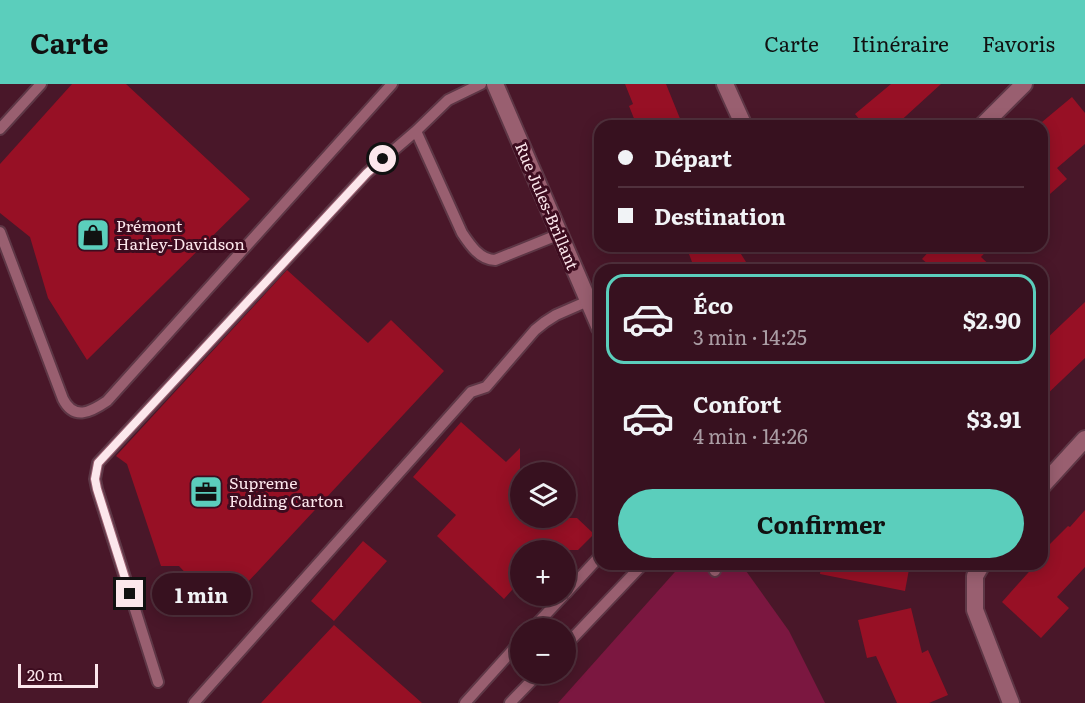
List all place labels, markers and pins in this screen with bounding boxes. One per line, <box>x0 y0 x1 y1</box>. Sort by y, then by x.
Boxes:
place label: Prémont Harley-Davidson <box>116 213 245 255</box>
shop icon: Prémont Harley-Davidson <box>75 217 111 253</box>
place label: Supreme Folding Carton <box>229 470 344 512</box>
office icon: Supreme Folding Carton <box>188 474 224 510</box>

